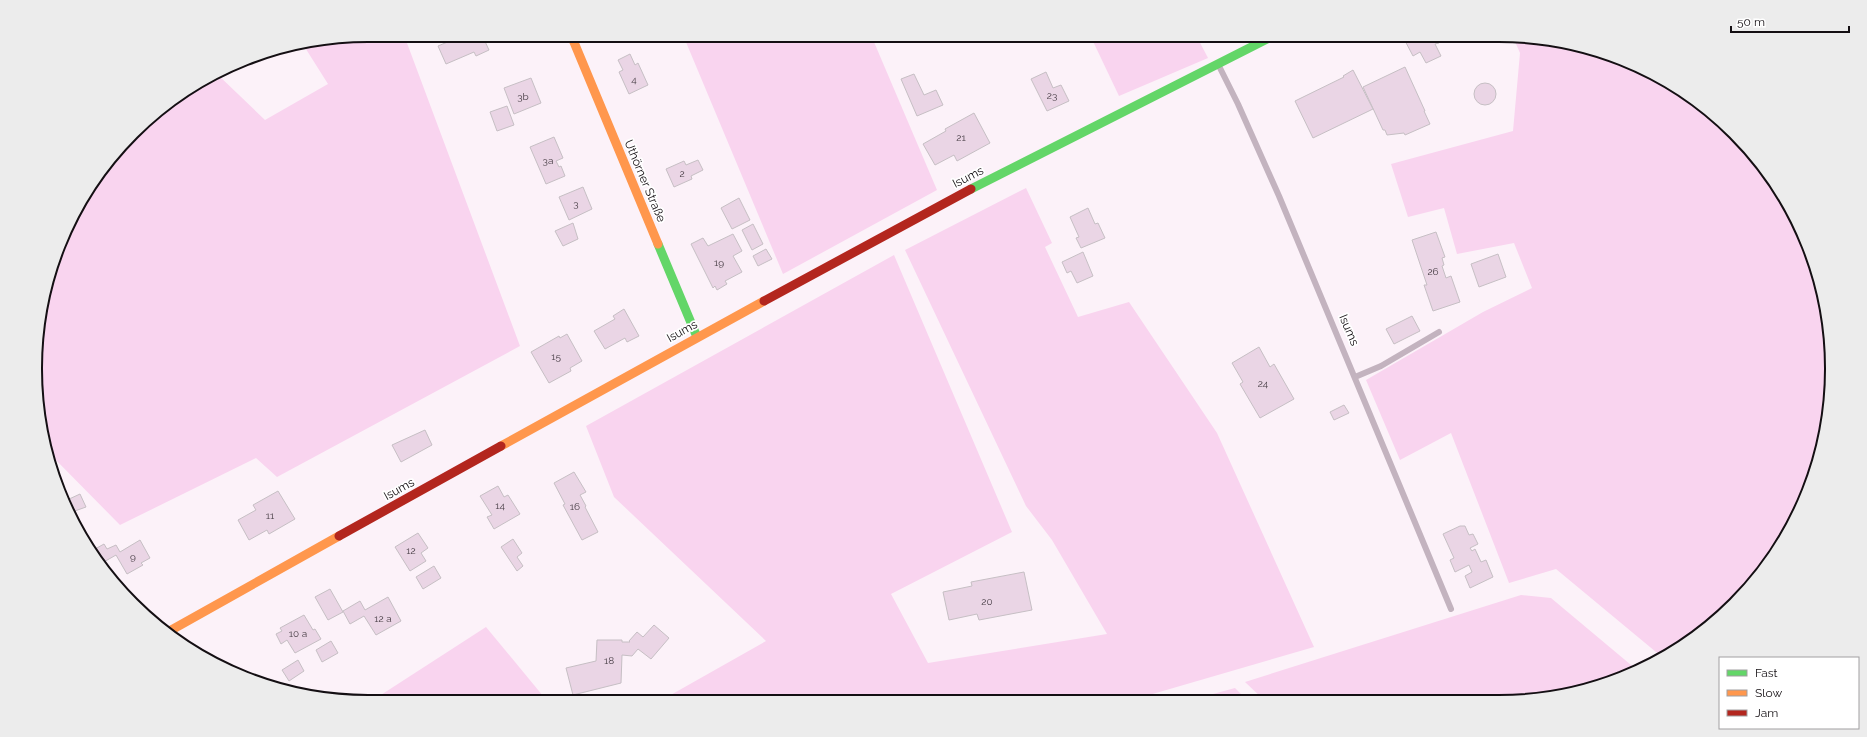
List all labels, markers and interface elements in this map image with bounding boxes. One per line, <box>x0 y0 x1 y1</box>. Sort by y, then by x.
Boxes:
scale bar <box>1731 8 1849 34</box>
text: 50 m <box>1737 15 1765 29</box>
house number: 4 <box>631 74 637 85</box>
house number: 23 <box>1047 90 1057 101</box>
house number: 3b <box>517 91 529 102</box>
house number: 21 <box>956 132 966 143</box>
street label: Uthörner Straße <box>621 138 669 224</box>
house number: 3a <box>543 155 553 166</box>
street label: Isums <box>950 163 986 191</box>
house number: 2 <box>679 168 685 179</box>
house number: 3 <box>573 198 579 209</box>
house number: 19 <box>714 257 724 268</box>
house number: 26 <box>1427 266 1439 277</box>
street label: Isums <box>1336 312 1362 348</box>
street label: Isums <box>664 317 700 345</box>
house number: 15 <box>551 351 561 362</box>
house number: 24 <box>1258 378 1269 389</box>
street label: Isums <box>381 475 417 503</box>
house number: 14 <box>495 500 505 511</box>
house number: 16 <box>570 501 580 512</box>
house number: 11 <box>266 510 275 521</box>
house number: 12 <box>406 545 416 556</box>
house number: 9 <box>130 551 136 562</box>
house number: 20 <box>981 596 993 607</box>
house number: 12 a <box>374 613 392 624</box>
house number: 10 a <box>289 628 307 639</box>
house number: 18 <box>604 655 614 666</box>
legend <box>1719 657 1859 729</box>
text: Fast <box>1755 666 1778 680</box>
text: Slow <box>1755 686 1782 700</box>
text: Jam <box>1755 706 1778 720</box>

